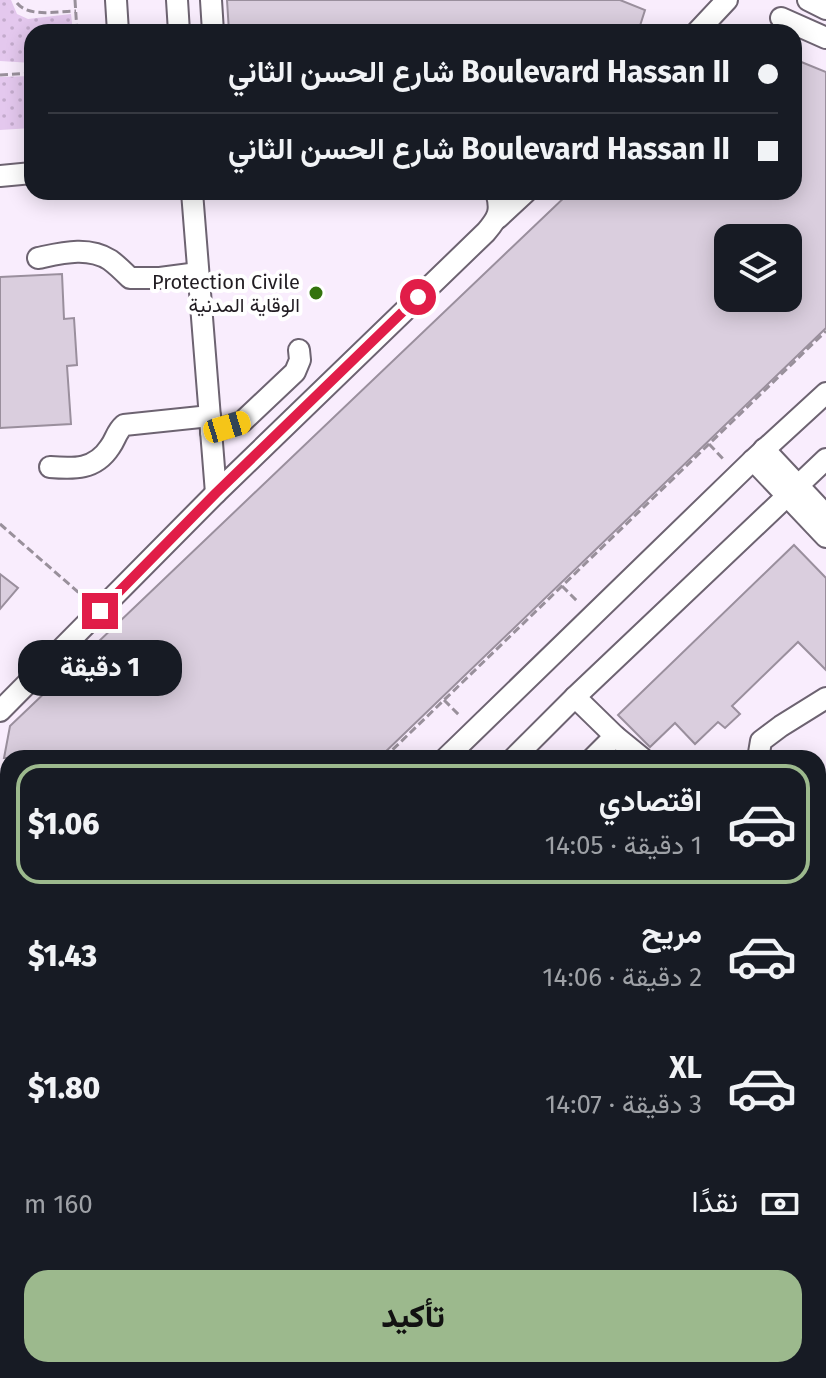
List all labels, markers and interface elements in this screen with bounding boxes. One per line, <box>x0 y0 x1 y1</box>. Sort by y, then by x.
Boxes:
text: Boulevard Hassan II شارع الحسن الثاني <box>228 54 730 90</box>
text: Boulevard Hassan II شارع الحسن الثاني <box>228 131 730 167</box>
map controls <box>714 224 802 312</box>
button: layers <box>714 224 802 312</box>
place label: Protection Civile الوقاية المدنية <box>152 270 300 318</box>
route start <box>400 279 436 315</box>
marker: Protection Civile الوقاية المدنية <box>307 284 325 302</box>
car <box>201 409 253 445</box>
route end <box>82 593 118 629</box>
callout: 1 دقيقة <box>18 639 182 695</box>
text: 1 دقيقة <box>60 652 140 683</box>
text: اقتصادي <box>599 783 702 819</box>
icon: car <box>726 788 798 860</box>
text: $1.06 <box>28 806 100 842</box>
text: 1 دقيقة · 14:05 <box>545 830 702 861</box>
text: مريح <box>642 915 702 951</box>
icon: car <box>726 920 798 992</box>
text: $1.43 <box>28 938 97 974</box>
text: 2 دقيقة · 14:06 <box>542 962 702 993</box>
text: XL <box>669 1050 702 1086</box>
icon: car <box>726 1052 798 1124</box>
text: $1.80 <box>28 1070 100 1106</box>
text: 3 دقيقة · 14:07 <box>545 1089 702 1120</box>
icon: cash <box>758 1182 802 1226</box>
text: نقدًا <box>692 1184 738 1220</box>
text: 160 m <box>24 1189 93 1220</box>
button: تأكيد <box>24 1270 802 1362</box>

